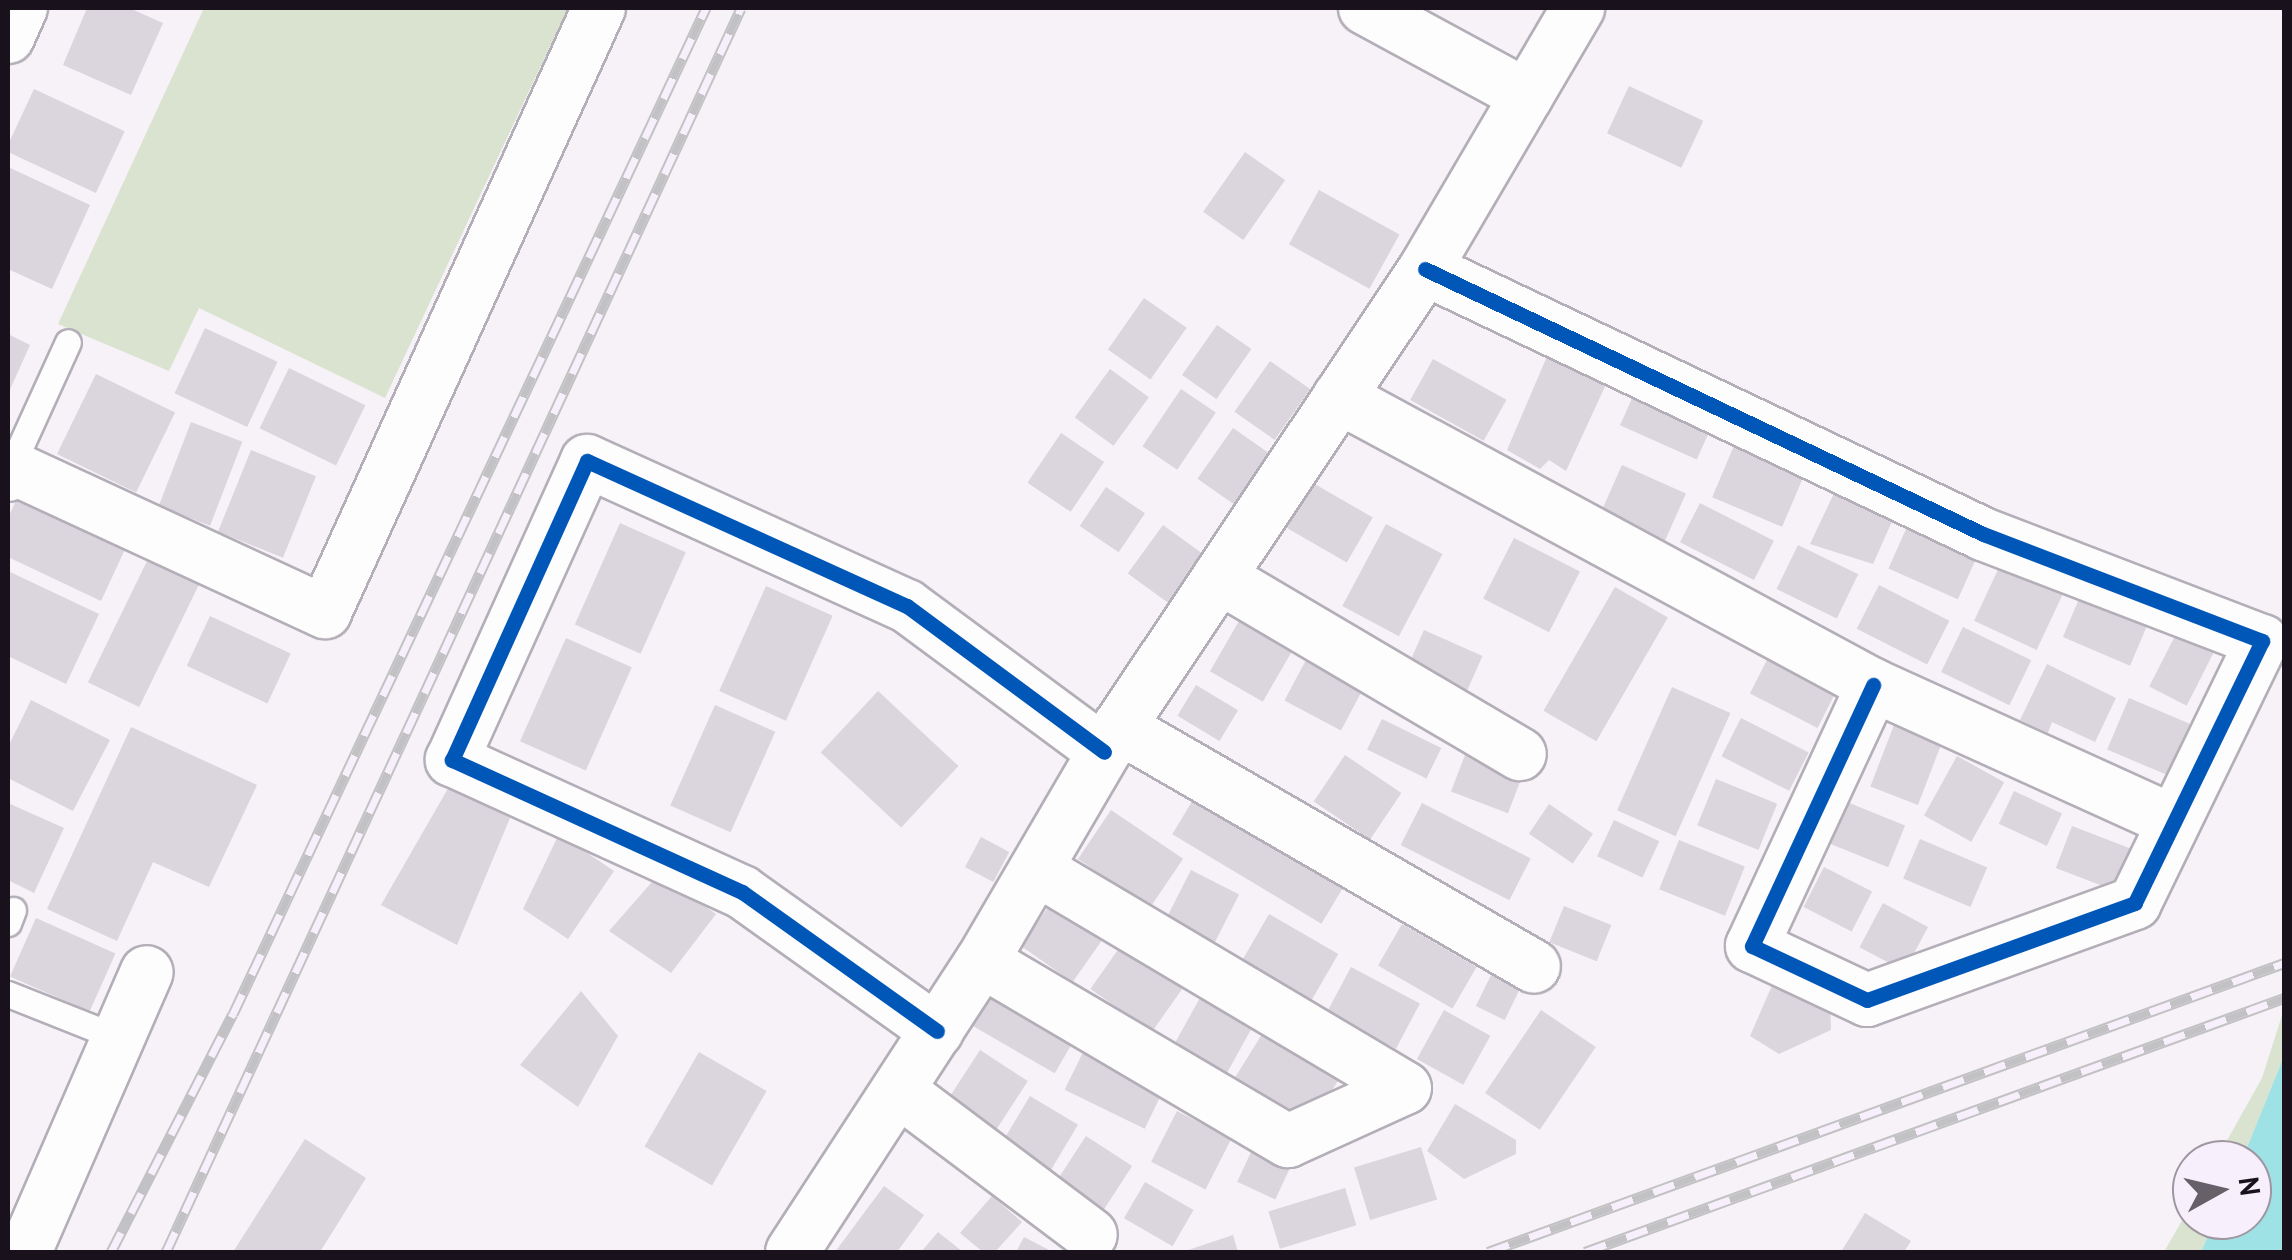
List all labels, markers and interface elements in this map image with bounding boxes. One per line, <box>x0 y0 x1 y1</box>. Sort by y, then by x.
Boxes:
north arrow <box>2172 1140 2272 1240</box>
text: N <box>2231 1174 2270 1198</box>

